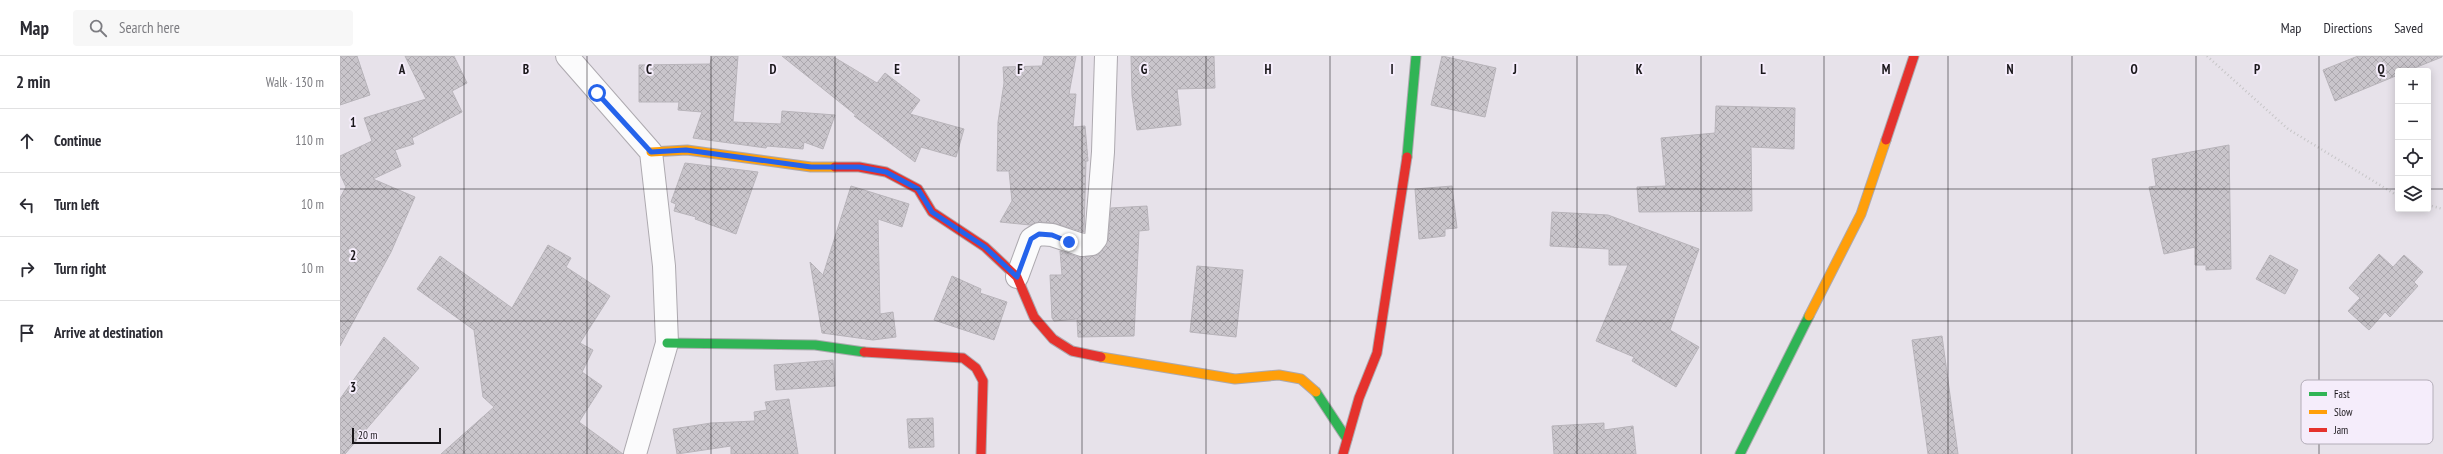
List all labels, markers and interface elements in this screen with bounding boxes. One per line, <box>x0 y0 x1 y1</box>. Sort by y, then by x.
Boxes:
search box <box>73 10 353 46</box>
text: Map <box>20 16 49 40</box>
icon: search <box>87 17 109 39</box>
text: Search here <box>119 18 180 37</box>
text: Map <box>2281 19 2301 37</box>
text: Directions <box>2323 19 2372 37</box>
text: Saved <box>2394 19 2423 37</box>
text: A <box>398 61 406 78</box>
text: B <box>523 61 529 78</box>
text: C <box>646 61 652 78</box>
text: D <box>770 61 777 78</box>
text: E <box>894 61 900 78</box>
text: F <box>1017 61 1023 78</box>
text: G <box>1141 61 1148 78</box>
text: H <box>1265 61 1272 78</box>
text: I <box>1390 61 1394 78</box>
text: J <box>1512 61 1517 78</box>
text: K <box>1636 61 1643 78</box>
text: L <box>1760 61 1766 78</box>
text: M <box>1882 61 1891 78</box>
text: N <box>2006 61 2014 78</box>
text: O <box>2130 61 2138 78</box>
text: P <box>2254 61 2260 78</box>
text: Q <box>2377 61 2385 78</box>
map controls <box>2395 68 2431 212</box>
button: + <box>2395 68 2431 104</box>
text: 2 min <box>16 71 50 93</box>
text: Walk · 130 m <box>266 74 324 91</box>
route start <box>588 84 606 102</box>
button: − <box>2395 104 2431 140</box>
text: 1 <box>350 114 356 131</box>
icon: ahead <box>16 130 38 152</box>
text: Continue <box>54 131 101 150</box>
text: 110 m <box>295 132 324 149</box>
button: locate <box>2395 140 2431 176</box>
button: layers <box>2395 176 2431 212</box>
icon: left <box>16 194 38 216</box>
text: Turn left <box>54 195 99 214</box>
text: 10 m <box>301 196 324 213</box>
route end <box>1060 233 1078 251</box>
text: 2 <box>350 247 356 264</box>
icon: right <box>16 258 38 280</box>
text: Turn right <box>54 259 106 278</box>
text: 10 m <box>301 260 324 277</box>
icon: arrive <box>16 322 38 344</box>
text: Arrive at destination <box>54 323 163 342</box>
text: 3 <box>350 379 356 396</box>
legend <box>2301 380 2433 444</box>
text: Fast <box>2334 387 2350 401</box>
text: Slow <box>2334 405 2353 419</box>
text: Jam <box>2333 423 2348 437</box>
scale bar <box>352 426 441 445</box>
text: 20 m <box>358 428 377 442</box>

